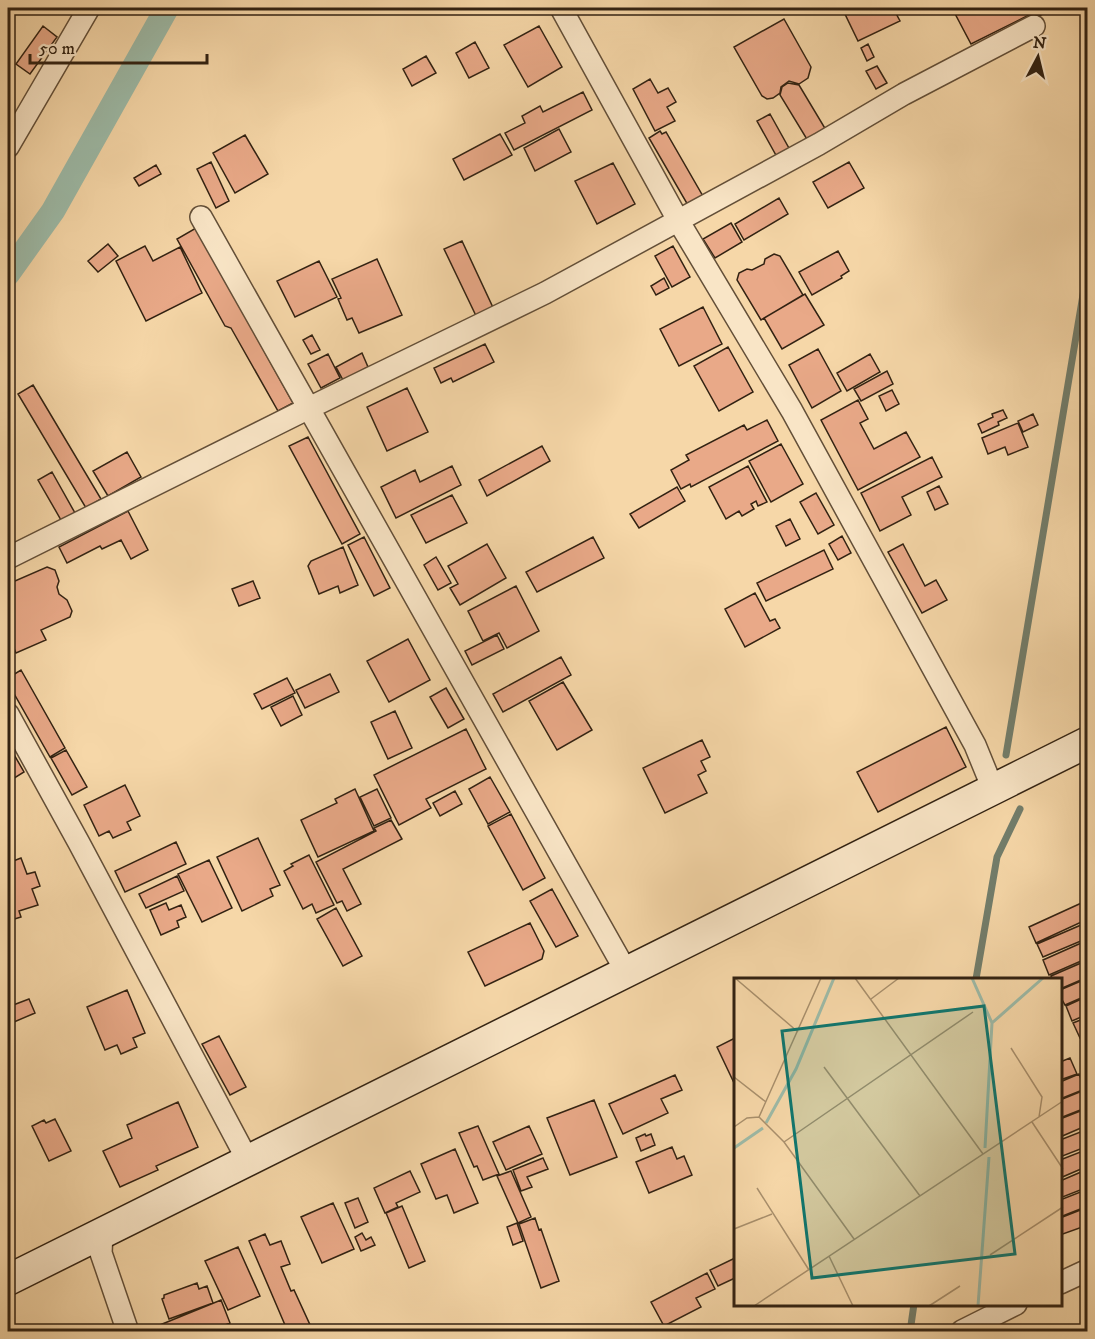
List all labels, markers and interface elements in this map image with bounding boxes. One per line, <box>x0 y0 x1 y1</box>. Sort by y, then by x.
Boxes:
scale bar <box>30 27 207 65</box>
north arrow <box>1008 27 1068 87</box>
text: N <box>1032 32 1047 54</box>
text: 50 m <box>39 38 75 60</box>
inset map <box>734 978 1062 1306</box>

